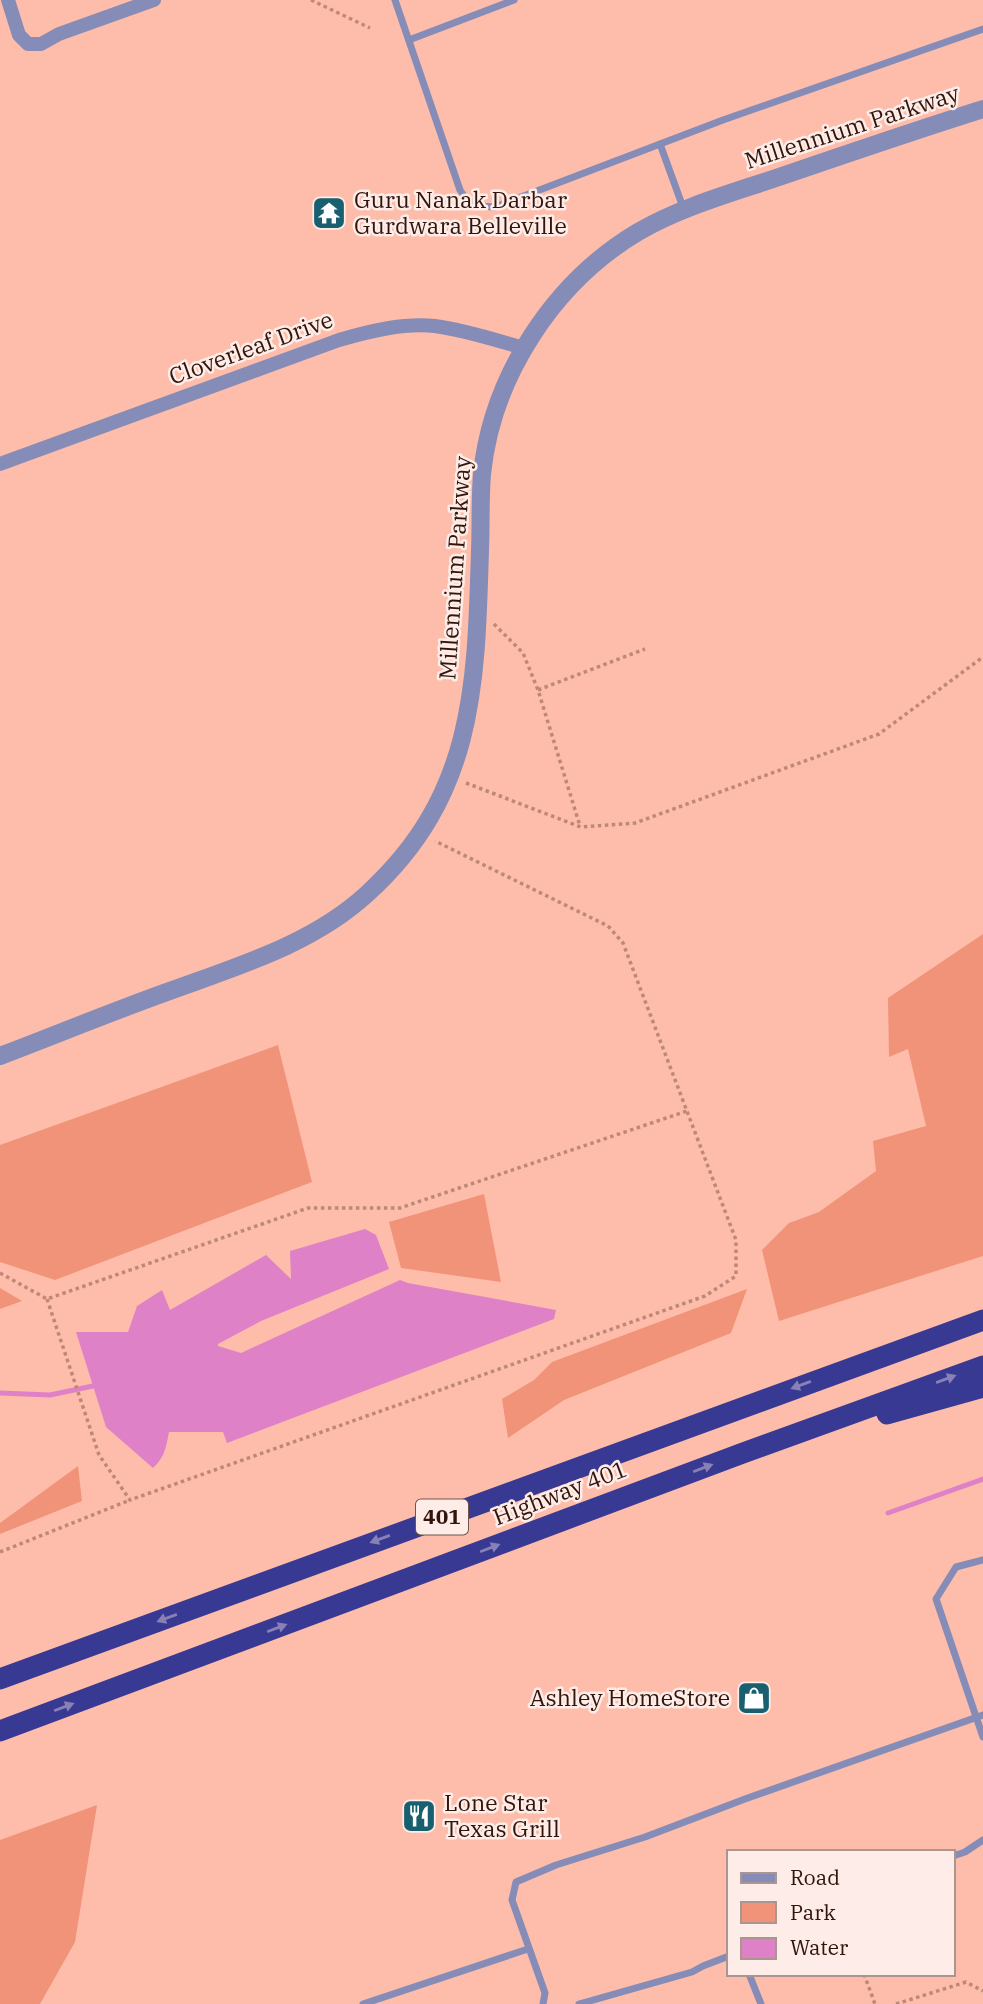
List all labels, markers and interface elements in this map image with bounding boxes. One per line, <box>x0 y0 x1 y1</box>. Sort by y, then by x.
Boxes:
street label: Millennium Parkway <box>741 77 964 175</box>
place label: Guru Nanak Darbar Gurdwara Belleville <box>354 184 567 240</box>
temple icon: Guru Nanak Darbar Gurdwara Belleville <box>310 194 348 232</box>
street label: Cloverleaf Drive <box>165 304 337 391</box>
street label: Millennium Parkway <box>431 454 477 681</box>
one-way arrow <box>935 1373 956 1384</box>
one-way arrow <box>790 1380 811 1391</box>
street label: Highway 401 <box>488 1453 631 1531</box>
one-way arrow <box>692 1462 713 1473</box>
road number: 401 <box>416 1500 468 1534</box>
one-way arrow <box>370 1534 391 1545</box>
one-way arrow <box>479 1542 500 1553</box>
one-way arrow <box>156 1612 177 1623</box>
one-way arrow <box>266 1622 287 1633</box>
shop icon: Ashley HomeStore <box>735 1679 773 1717</box>
place label: Ashley HomeStore <box>530 1682 730 1712</box>
one-way arrow <box>53 1702 74 1713</box>
place label: Lone Star Texas Grill <box>444 1787 560 1843</box>
restaurant icon: Lone Star Texas Grill <box>400 1797 438 1835</box>
legend <box>727 1850 955 1976</box>
text: Road <box>790 1863 840 1891</box>
text: Park <box>790 1898 837 1926</box>
text: Water <box>790 1933 849 1961</box>

